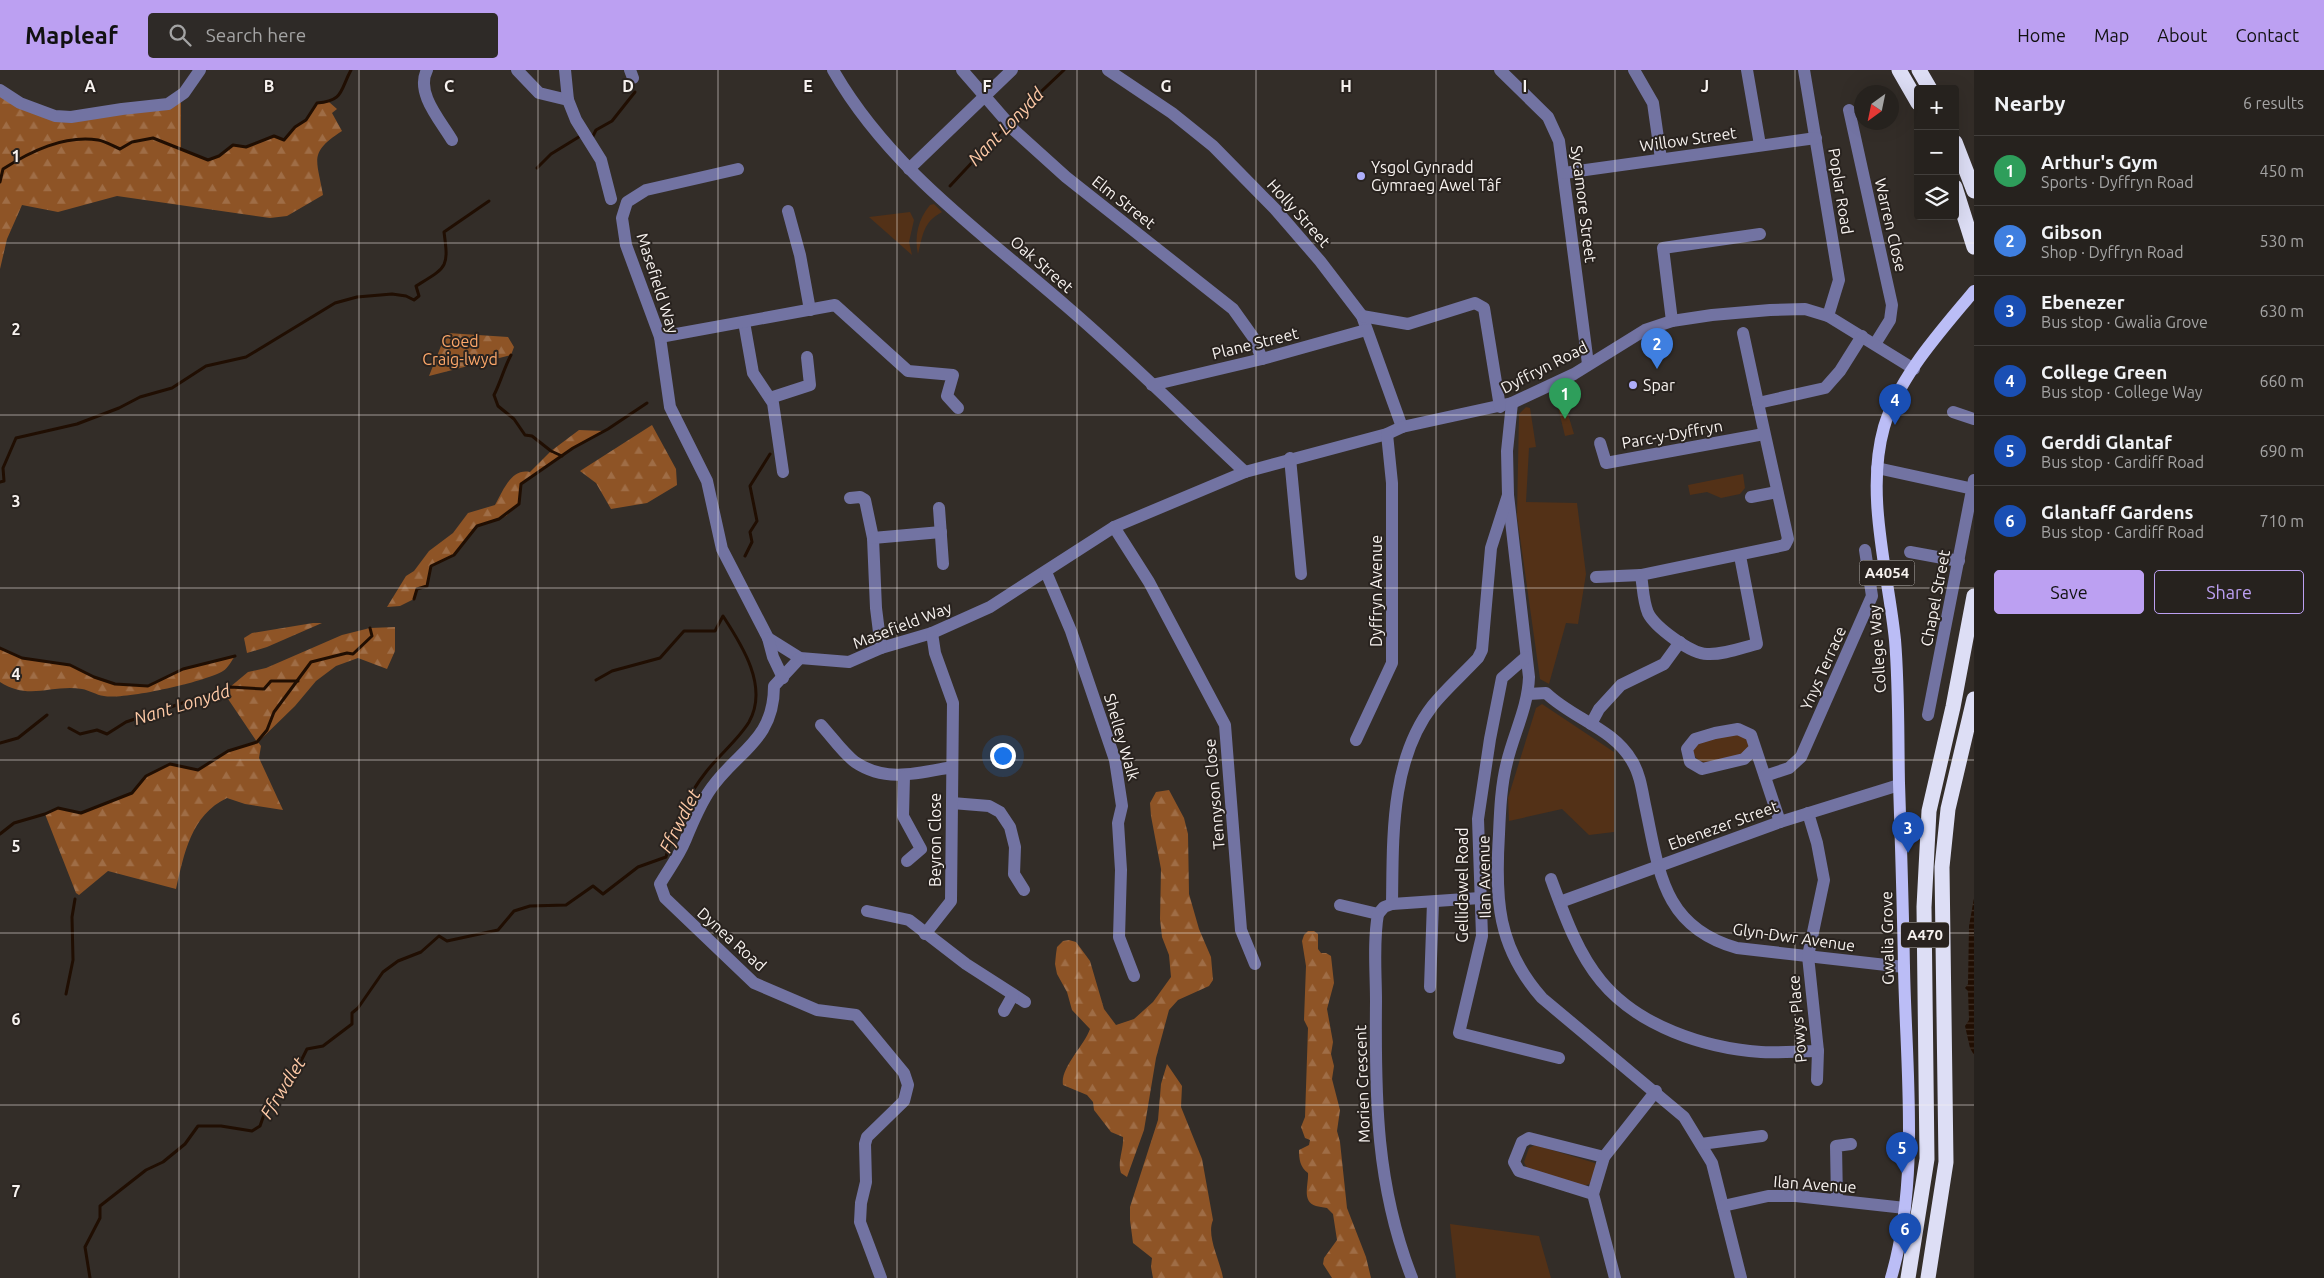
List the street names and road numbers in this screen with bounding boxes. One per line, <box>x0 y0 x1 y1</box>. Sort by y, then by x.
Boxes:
street label: Willow Street <box>1638 123 1738 155</box>
street label: Sycamore Street <box>1568 144 1600 264</box>
street label: Poplar Road <box>1825 147 1857 235</box>
street label: Elm Street <box>1089 172 1160 233</box>
street label: Holly Street <box>1264 175 1335 251</box>
street label: Warren Close <box>1871 176 1911 274</box>
street label: Masefield Way <box>633 231 683 336</box>
street label: Oak Street <box>1007 232 1078 297</box>
street label: Plane Street <box>1210 323 1301 362</box>
street label: Dyffryn Road <box>1498 337 1590 397</box>
street label: Parc-y-Dyffryn <box>1620 416 1724 452</box>
street label: Dyffryn Avenue <box>1367 535 1385 647</box>
street label: Chapel Street <box>1917 548 1953 648</box>
road number: A4054 <box>1860 560 1914 586</box>
street label: Masefield Way <box>850 598 954 652</box>
street label: College Way <box>1865 604 1889 694</box>
street label: Ynys Terrace <box>1797 623 1849 713</box>
street label: Shelley Walk <box>1101 691 1143 783</box>
street label: Tennyson Close <box>1200 738 1228 850</box>
street label: Beyron Close <box>926 793 944 887</box>
street label: Ebenezer Street <box>1666 797 1781 853</box>
street label: Gellidawel Road <box>1453 827 1471 943</box>
street label: Ilan Avenue <box>1474 835 1494 919</box>
street label: Gwalia Grove <box>1877 891 1897 985</box>
street label: Dynea Road <box>694 904 770 974</box>
street label: Glyn-Dwr Avenue <box>1732 919 1856 955</box>
road number: A470 <box>1901 922 1949 948</box>
street label: Powys Place <box>1784 974 1810 1064</box>
street label: Morien Crescent <box>1351 1024 1373 1143</box>
street label: Ilan Avenue <box>1773 1172 1857 1196</box>

